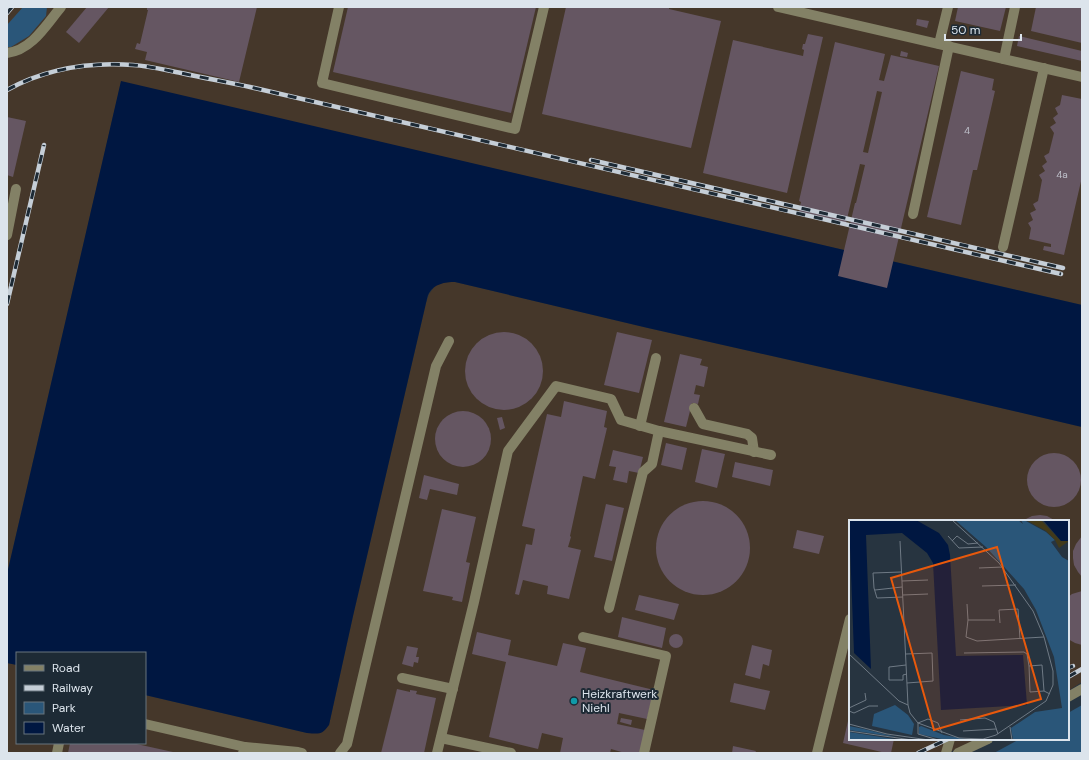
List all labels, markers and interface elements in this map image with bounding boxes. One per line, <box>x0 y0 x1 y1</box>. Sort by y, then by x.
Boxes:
scale bar <box>945 16 1021 42</box>
text: 50 m <box>951 22 980 38</box>
house number: 4 <box>964 124 970 137</box>
house number: 4a <box>1056 168 1068 181</box>
inset map <box>849 520 1069 740</box>
legend <box>16 652 146 744</box>
text: Road <box>52 660 80 676</box>
text: Railway <box>52 680 93 696</box>
place label: Heizkraftwerk Niehl <box>582 686 657 716</box>
marker: Heizkraftwerk Niehl <box>569 696 579 706</box>
text: Park <box>52 700 76 716</box>
text: Water <box>52 720 86 736</box>

